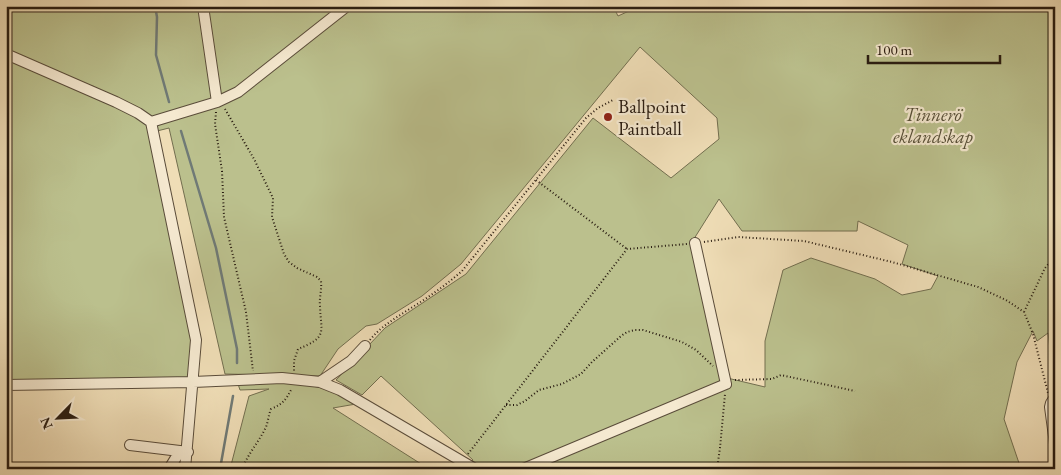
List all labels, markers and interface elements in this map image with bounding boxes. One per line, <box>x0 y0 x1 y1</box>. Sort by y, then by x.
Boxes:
scale bar <box>868 32 1001 64</box>
text: 100 m <box>876 40 913 59</box>
place label: Ballpoint Paintball <box>618 94 686 141</box>
park label: Tinnerö eklandskap <box>893 102 974 149</box>
marker: Ballpoint Paintball <box>602 111 614 123</box>
north arrow <box>32 392 82 442</box>
text: N <box>35 414 57 432</box>

